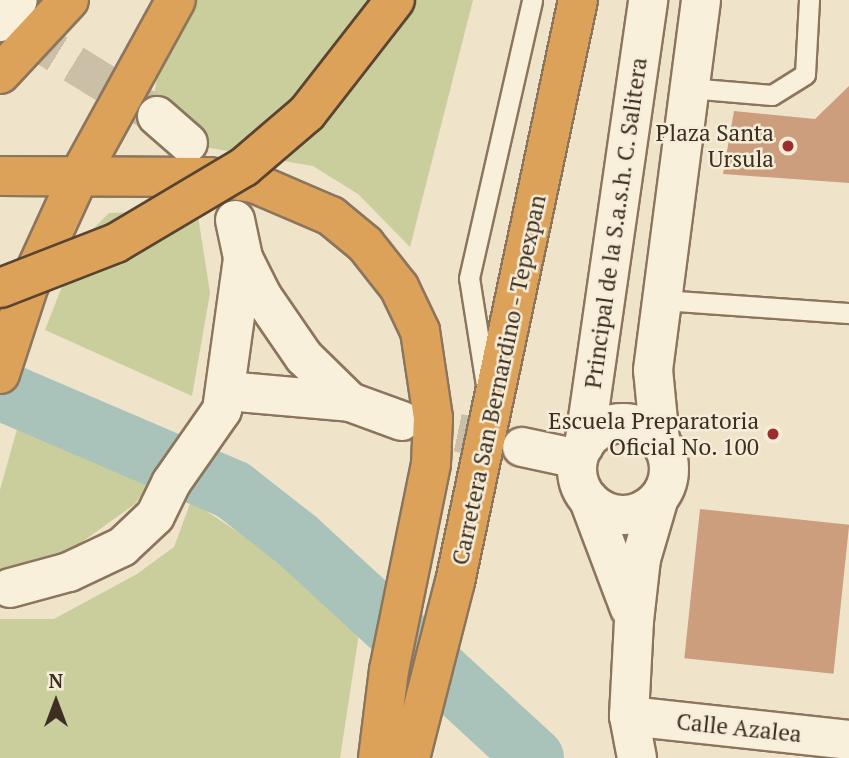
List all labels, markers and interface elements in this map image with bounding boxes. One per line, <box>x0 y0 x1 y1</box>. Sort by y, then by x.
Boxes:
street label: Principal de la S.a.s.h. C. Salitera <box>579 55 653 391</box>
place label: Plaza Santa Ursula <box>656 119 774 173</box>
marker: Plaza Santa Ursula <box>780 138 796 154</box>
street label: Carretera San Bernardino - Tepexpan <box>446 192 552 568</box>
place label: Escuela Preparatoria Oficial No. 100 <box>548 407 759 461</box>
marker: Escuela Preparatoria Oficial No. 100 <box>765 426 781 442</box>
north arrow <box>21 667 91 737</box>
text: N <box>49 668 63 693</box>
street label: Calle Azalea <box>675 708 803 748</box>

